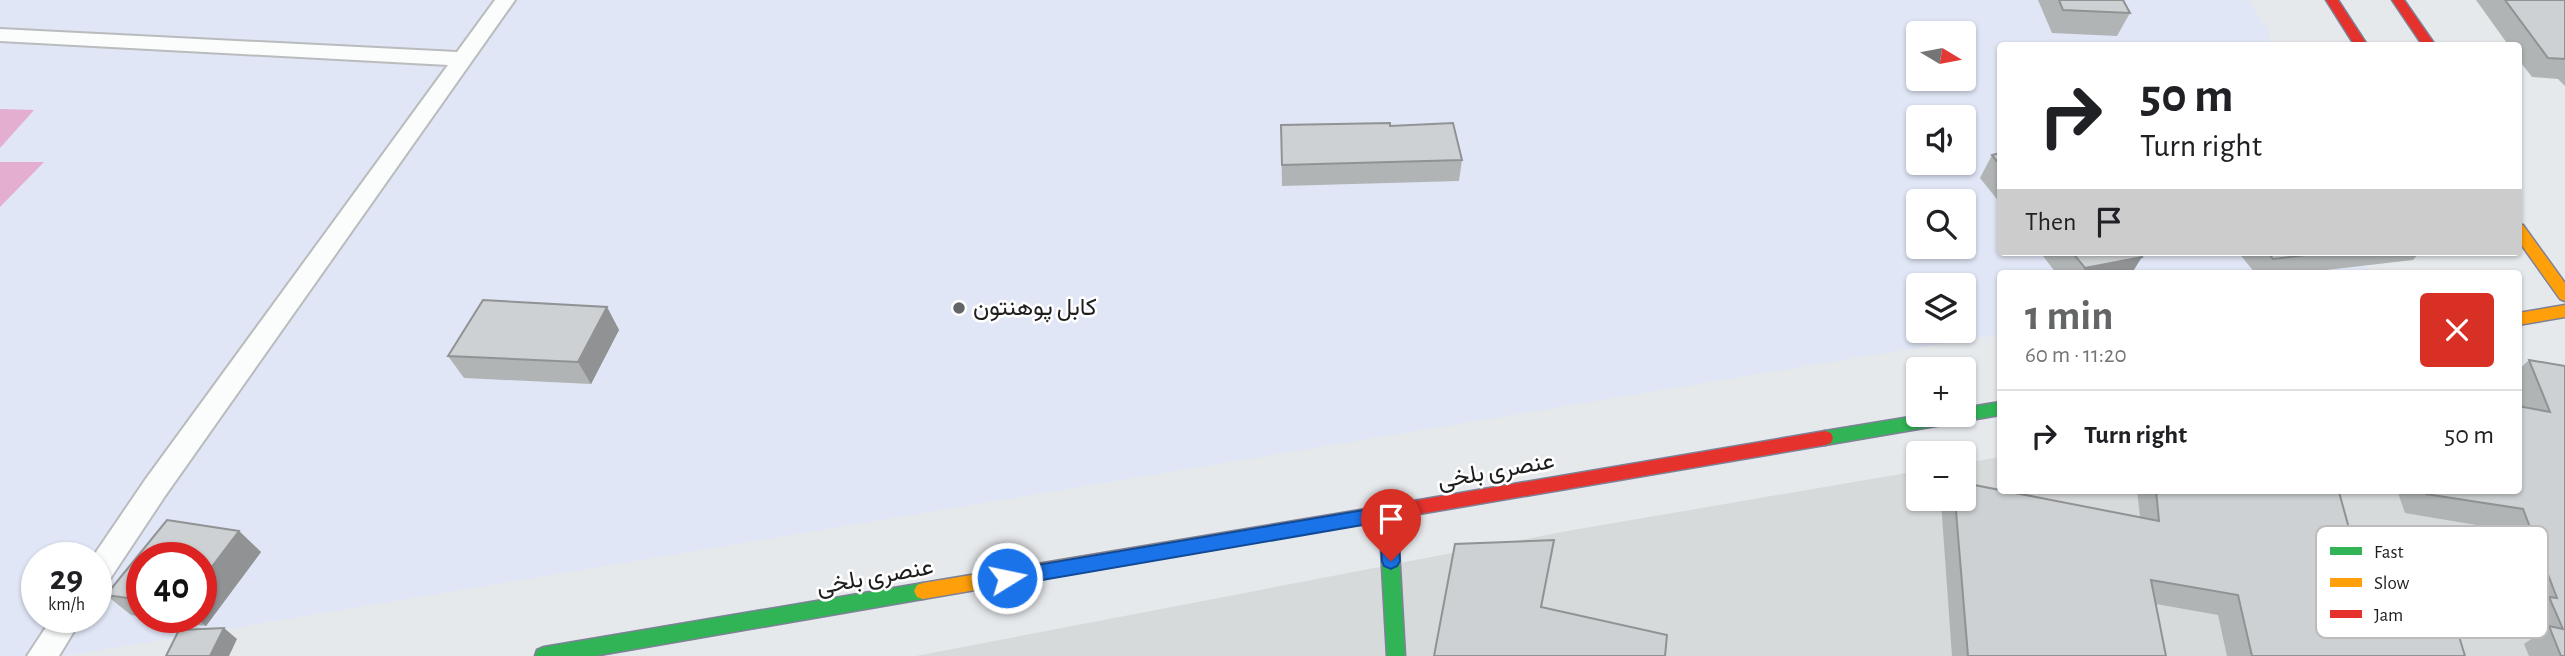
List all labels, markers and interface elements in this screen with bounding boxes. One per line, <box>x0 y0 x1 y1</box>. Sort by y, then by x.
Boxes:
north arrow <box>1906 21 1976 91</box>
map controls <box>1906 21 1976 511</box>
icon: right <box>2025 70 2116 161</box>
text: 50 m <box>2140 72 2234 121</box>
button: sound <box>1906 105 1976 175</box>
text: Turn right <box>2140 130 2262 162</box>
button: search <box>1906 189 1976 259</box>
icon: arrive <box>2090 203 2128 241</box>
text: Then <box>2025 209 2076 235</box>
button: layers <box>1906 273 1976 343</box>
button: close <box>2420 293 2494 367</box>
text: 1 min <box>2025 295 2114 337</box>
place label: کابل پوهنتون <box>973 296 1097 323</box>
marker: کابل پوهنتون <box>951 300 967 316</box>
text: 60 m · 11:20 <box>2025 344 2127 367</box>
button: + <box>1906 357 1976 427</box>
icon: right <box>2025 417 2063 455</box>
text: Turn right <box>2084 422 2187 448</box>
text: 50 m <box>2444 422 2494 448</box>
button: − <box>1906 441 1976 511</box>
street label: عنصری بلخی <box>1436 449 1557 495</box>
pin <box>1361 489 1421 561</box>
icon: arrive <box>1372 500 1410 538</box>
legend <box>2316 526 2548 638</box>
position arrow <box>970 541 1044 615</box>
speed limit sign: 40 <box>126 542 217 633</box>
text: Fast <box>2374 543 2404 562</box>
street label: عنصری بلخی <box>815 555 936 601</box>
text: 29 <box>50 561 83 596</box>
text: Slow <box>2374 574 2410 593</box>
text: km/h <box>48 596 85 614</box>
text: Jam <box>2374 606 2403 625</box>

